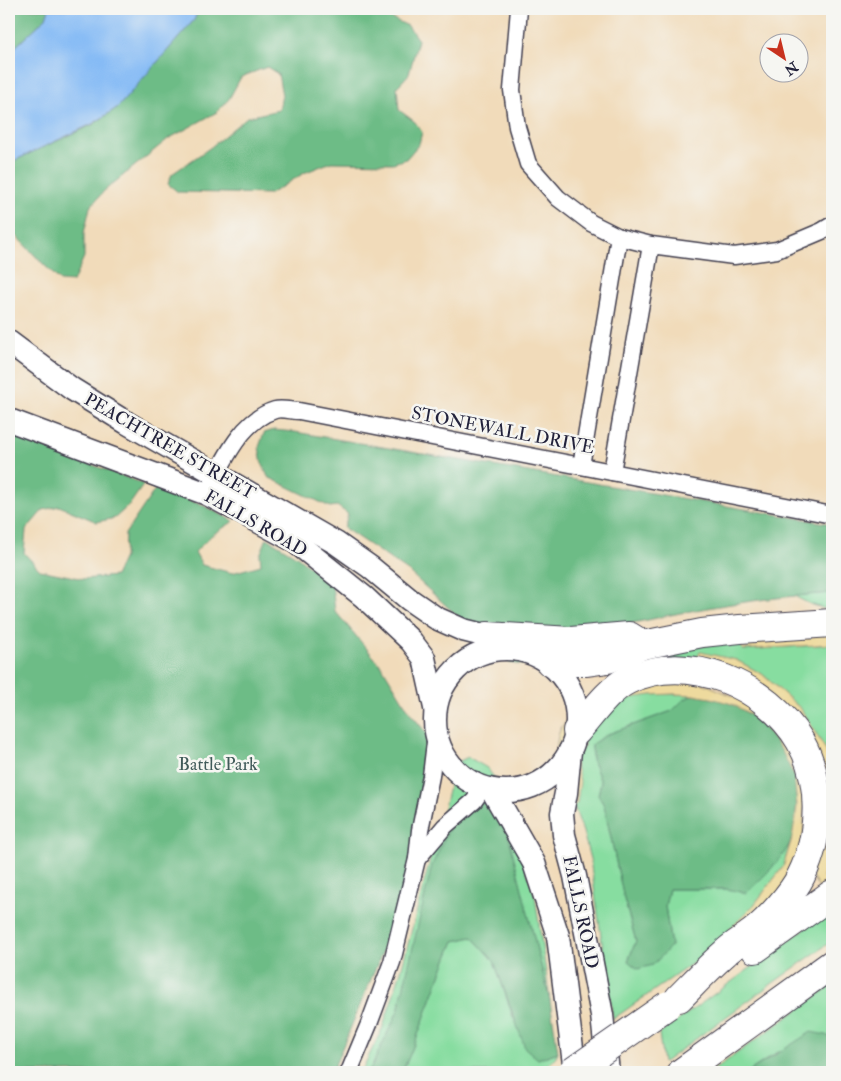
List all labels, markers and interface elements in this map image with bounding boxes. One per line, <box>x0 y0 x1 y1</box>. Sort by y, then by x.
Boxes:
north arrow <box>758 32 808 82</box>
text: N <box>781 57 802 79</box>
street label: PEACHTREE STREET <box>80 388 260 505</box>
street label: STONEWALL DRIVE <box>410 401 596 459</box>
street label: FALLS ROAD <box>200 485 311 562</box>
park label: Battle Park <box>178 753 258 776</box>
street label: FALLS ROAD <box>557 853 604 971</box>

